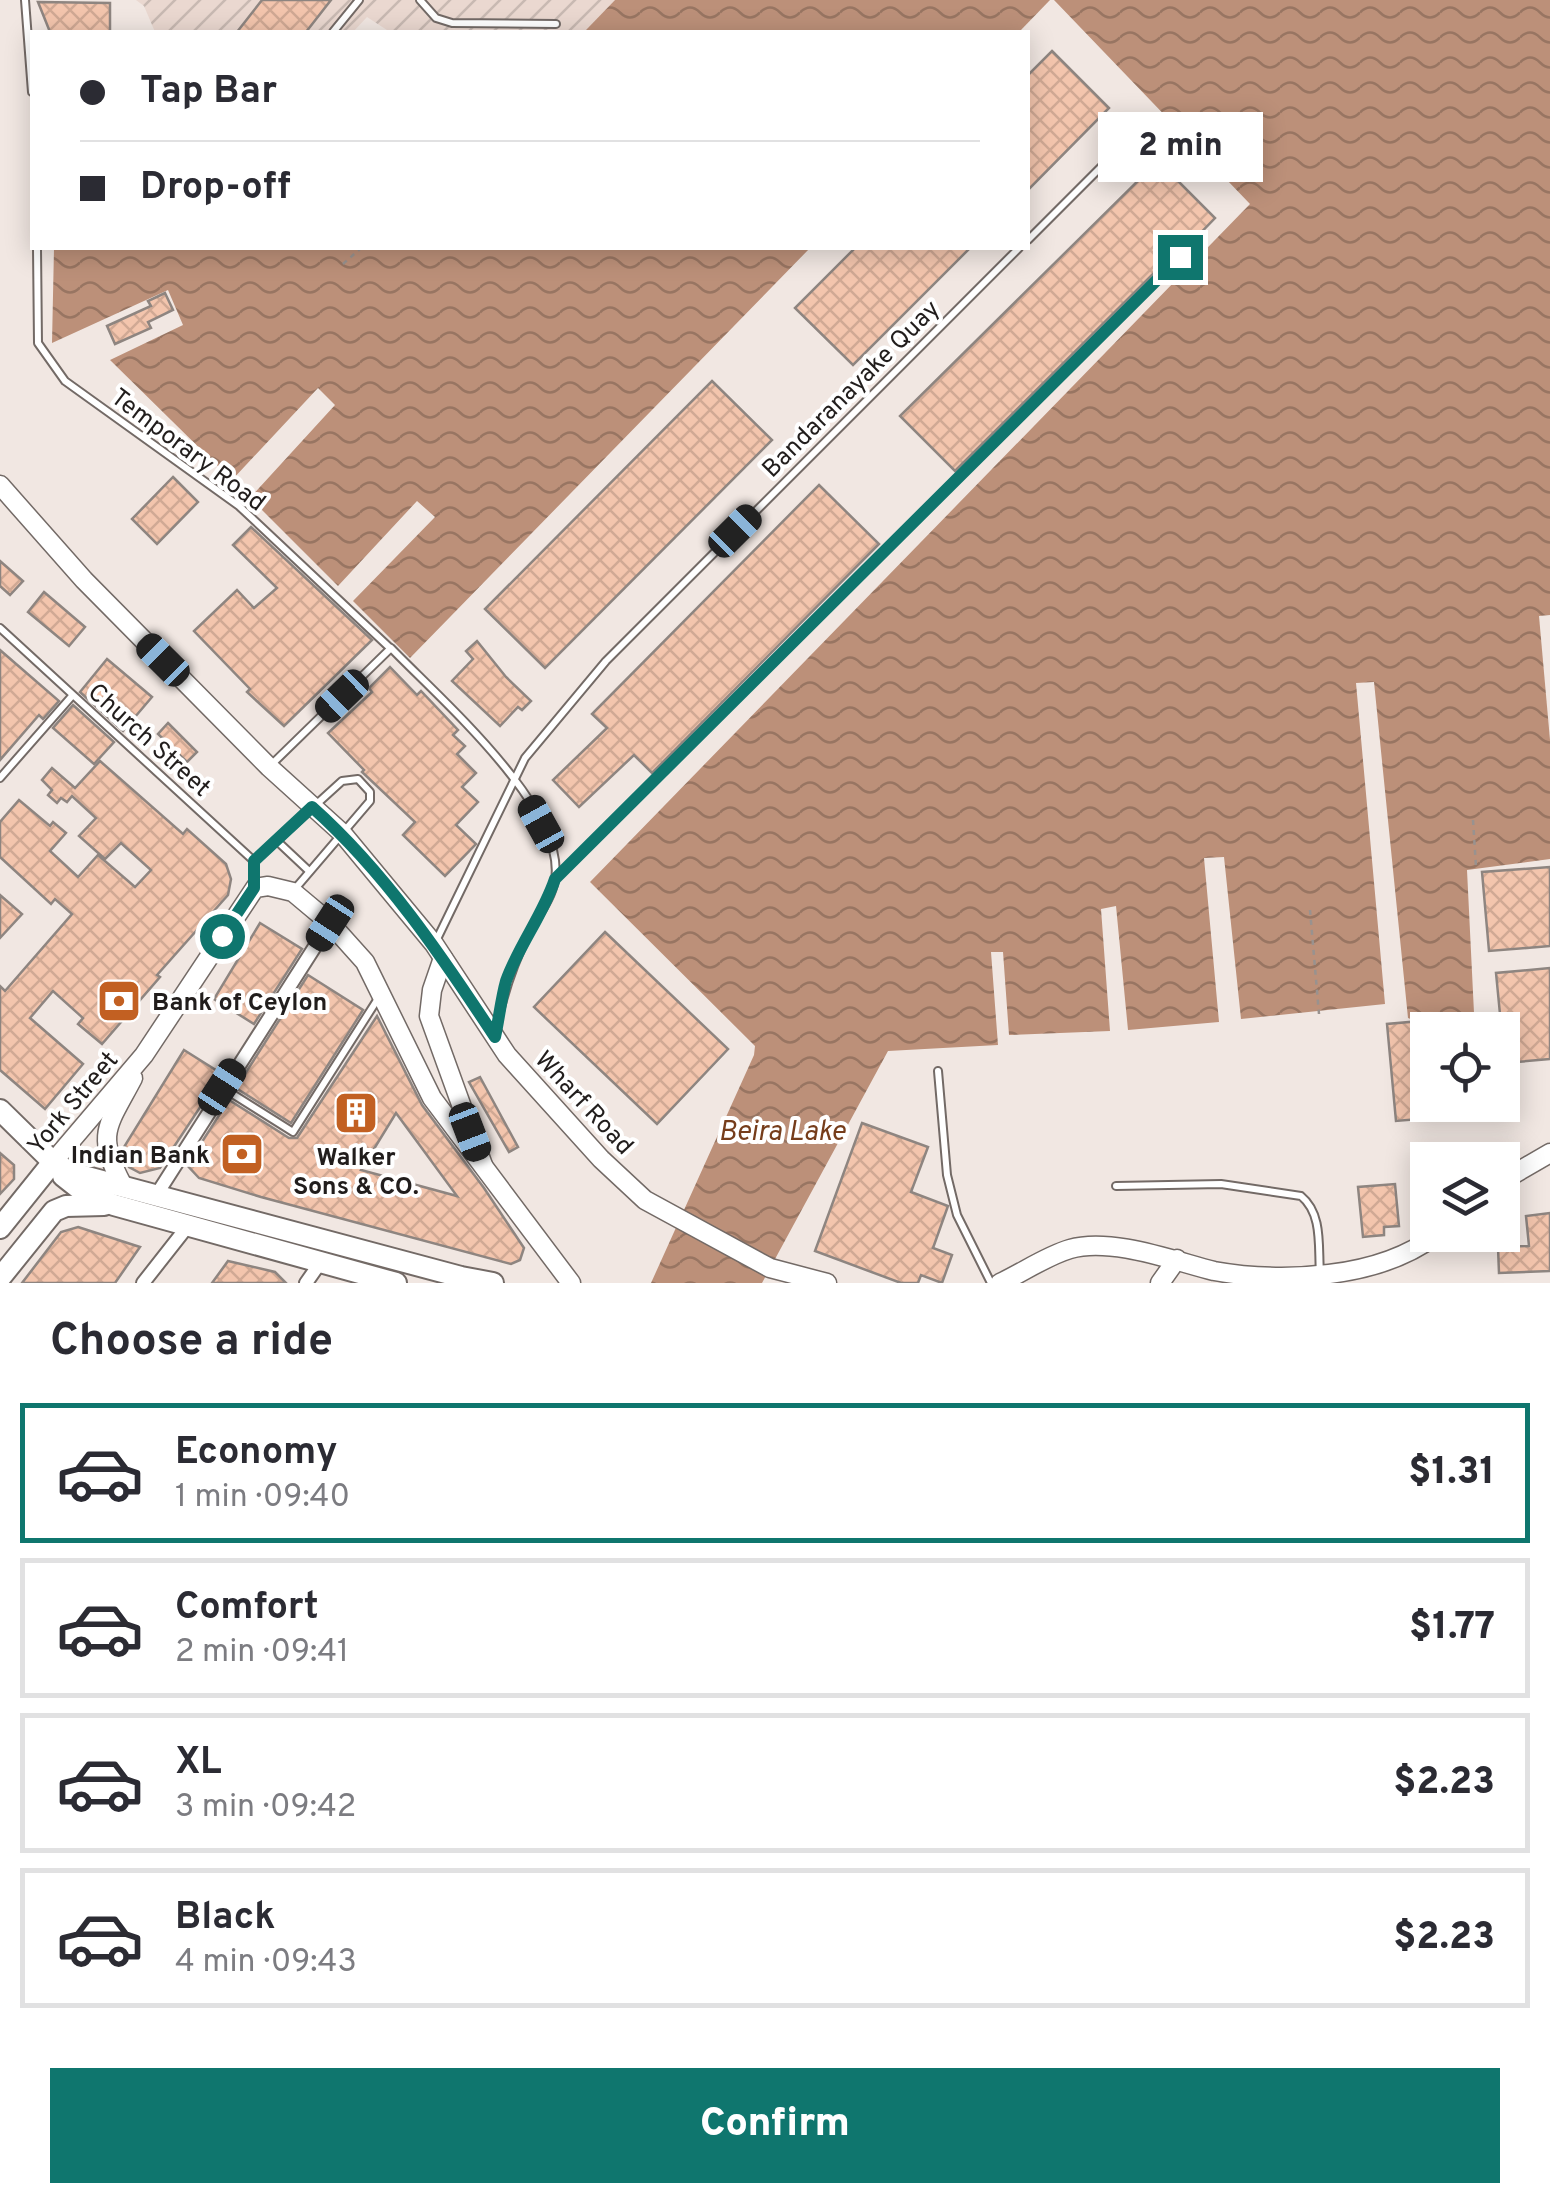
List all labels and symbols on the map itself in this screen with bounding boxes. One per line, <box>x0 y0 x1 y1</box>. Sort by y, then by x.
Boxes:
callout: 2 min <box>1098 112 1262 182</box>
route end <box>1158 235 1203 280</box>
street label: Bandaranayake Quay <box>756 294 948 486</box>
street label: Temporary Road <box>103 383 271 520</box>
car <box>703 499 767 563</box>
car <box>131 628 195 692</box>
car <box>310 664 374 728</box>
street label: Church Street <box>80 678 216 805</box>
car <box>513 790 569 858</box>
car <box>301 890 359 956</box>
route start <box>200 914 245 959</box>
bank icon: Bank of Ceylon <box>96 978 142 1024</box>
place label: Bank of Ceylon <box>152 988 327 1020</box>
street label: Wharf Road <box>527 1045 639 1163</box>
street label: York Street <box>22 1046 127 1162</box>
car <box>193 1054 251 1120</box>
building icon: Walker Sons & CO. <box>333 1090 379 1136</box>
car <box>445 1099 495 1165</box>
water label: Beira Lake <box>718 1115 846 1151</box>
bank icon: Indian Bank <box>219 1131 265 1177</box>
place label: Indian Bank <box>71 1141 210 1173</box>
place label: Walker Sons & CO. <box>293 1143 419 1204</box>

